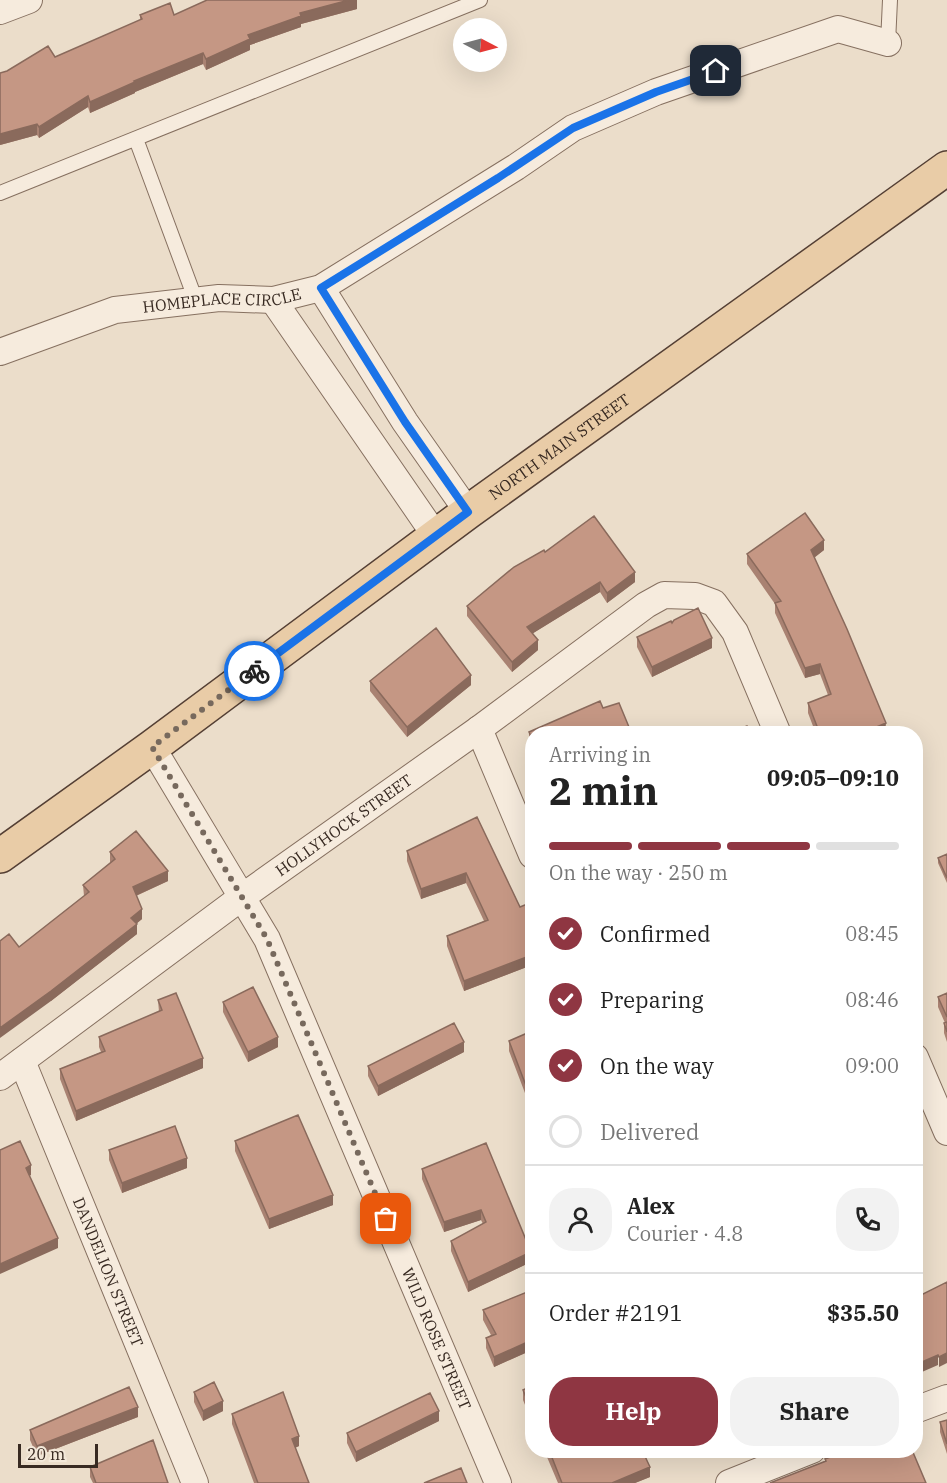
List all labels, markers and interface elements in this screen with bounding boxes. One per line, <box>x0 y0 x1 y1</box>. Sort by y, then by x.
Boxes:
north arrow <box>453 18 507 72</box>
map controls <box>453 18 507 72</box>
pin <box>690 45 741 96</box>
icon: home <box>699 54 732 87</box>
street label: HOMEPLACE CIRCLE <box>141 283 303 317</box>
street label: NORTH MAIN STREET <box>485 389 634 504</box>
courier <box>224 641 284 701</box>
icon: bike <box>238 655 271 688</box>
text: Arriving in <box>549 741 651 768</box>
text: 09:05–09:10 <box>767 763 899 792</box>
text: 2 min <box>549 765 658 816</box>
street label: HOLLYHOCK STREET <box>271 770 416 880</box>
text: On the way · 250 m <box>549 859 728 886</box>
icon: check <box>549 917 582 950</box>
text: Confirmed <box>600 919 711 948</box>
text: 08:45 <box>845 920 899 947</box>
icon: check <box>549 983 582 1016</box>
text: Preparing <box>600 985 704 1014</box>
text: 08:46 <box>845 986 899 1013</box>
icon: check <box>549 1049 582 1082</box>
text: On the way <box>600 1051 714 1080</box>
text: 09:00 <box>845 1052 899 1079</box>
text: Delivered <box>600 1117 699 1146</box>
button: person <box>549 1188 612 1251</box>
button: phone <box>836 1188 899 1251</box>
text: Alex <box>627 1191 675 1220</box>
pin <box>360 1193 411 1244</box>
street label: DANDELION STREET <box>69 1194 148 1350</box>
icon: bag <box>369 1202 402 1235</box>
text: Courier · 4.8 <box>627 1220 743 1247</box>
street label: WILD ROSE STREET <box>398 1265 476 1413</box>
text: Order #2191 <box>549 1298 683 1327</box>
text: $35.50 <box>827 1298 899 1327</box>
button: Help <box>549 1377 718 1446</box>
button: Share <box>730 1377 899 1446</box>
scale bar <box>18 1441 98 1468</box>
text: 20 m <box>27 1444 65 1464</box>

